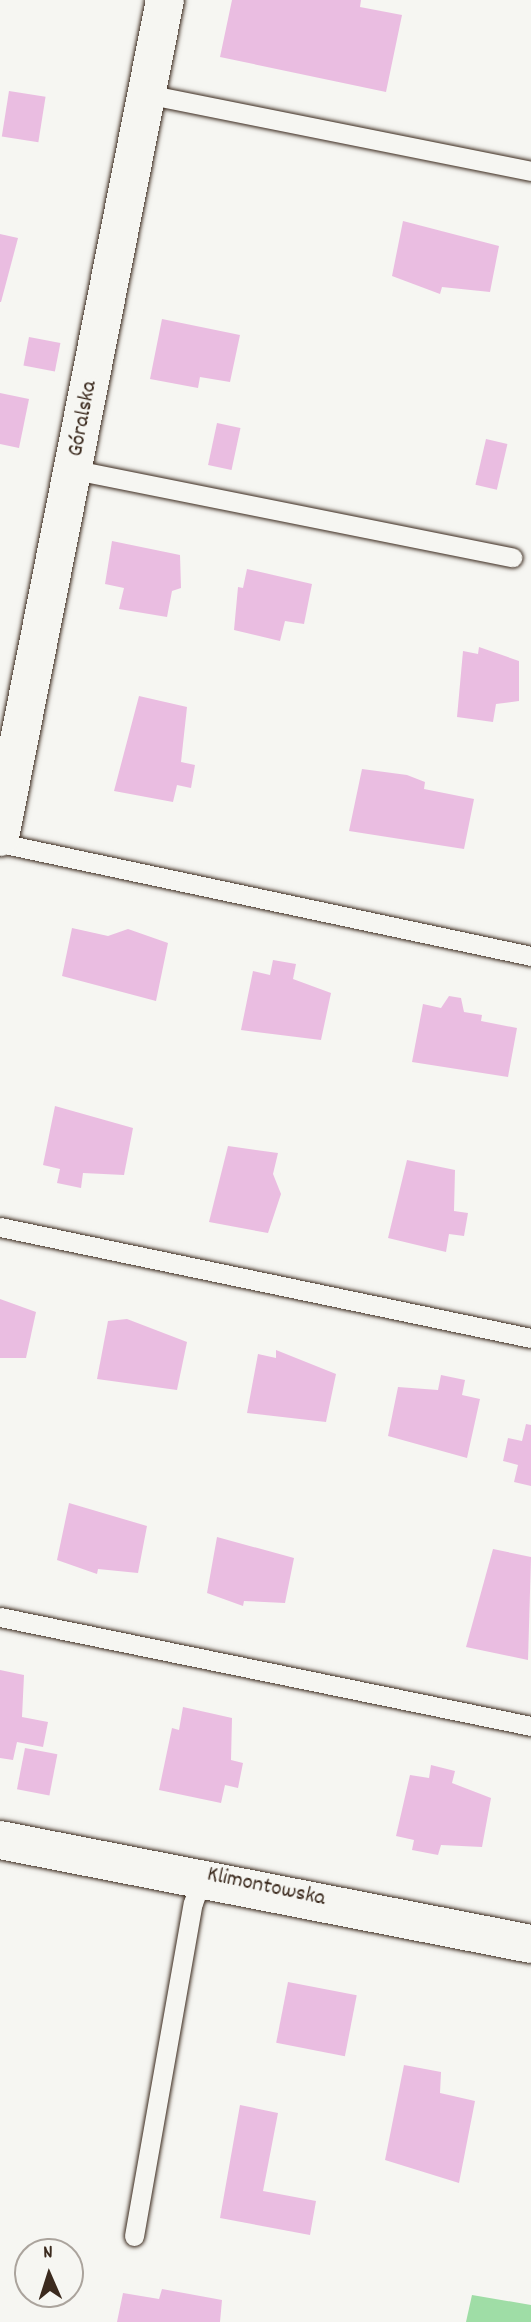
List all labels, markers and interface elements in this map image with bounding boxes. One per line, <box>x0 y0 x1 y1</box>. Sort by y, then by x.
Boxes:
street label: Góralska <box>63 379 105 459</box>
street label: Klimontowska <box>204 1862 328 1914</box>
north arrow <box>14 2238 84 2308</box>
text: N <box>43 2240 53 2267</box>

